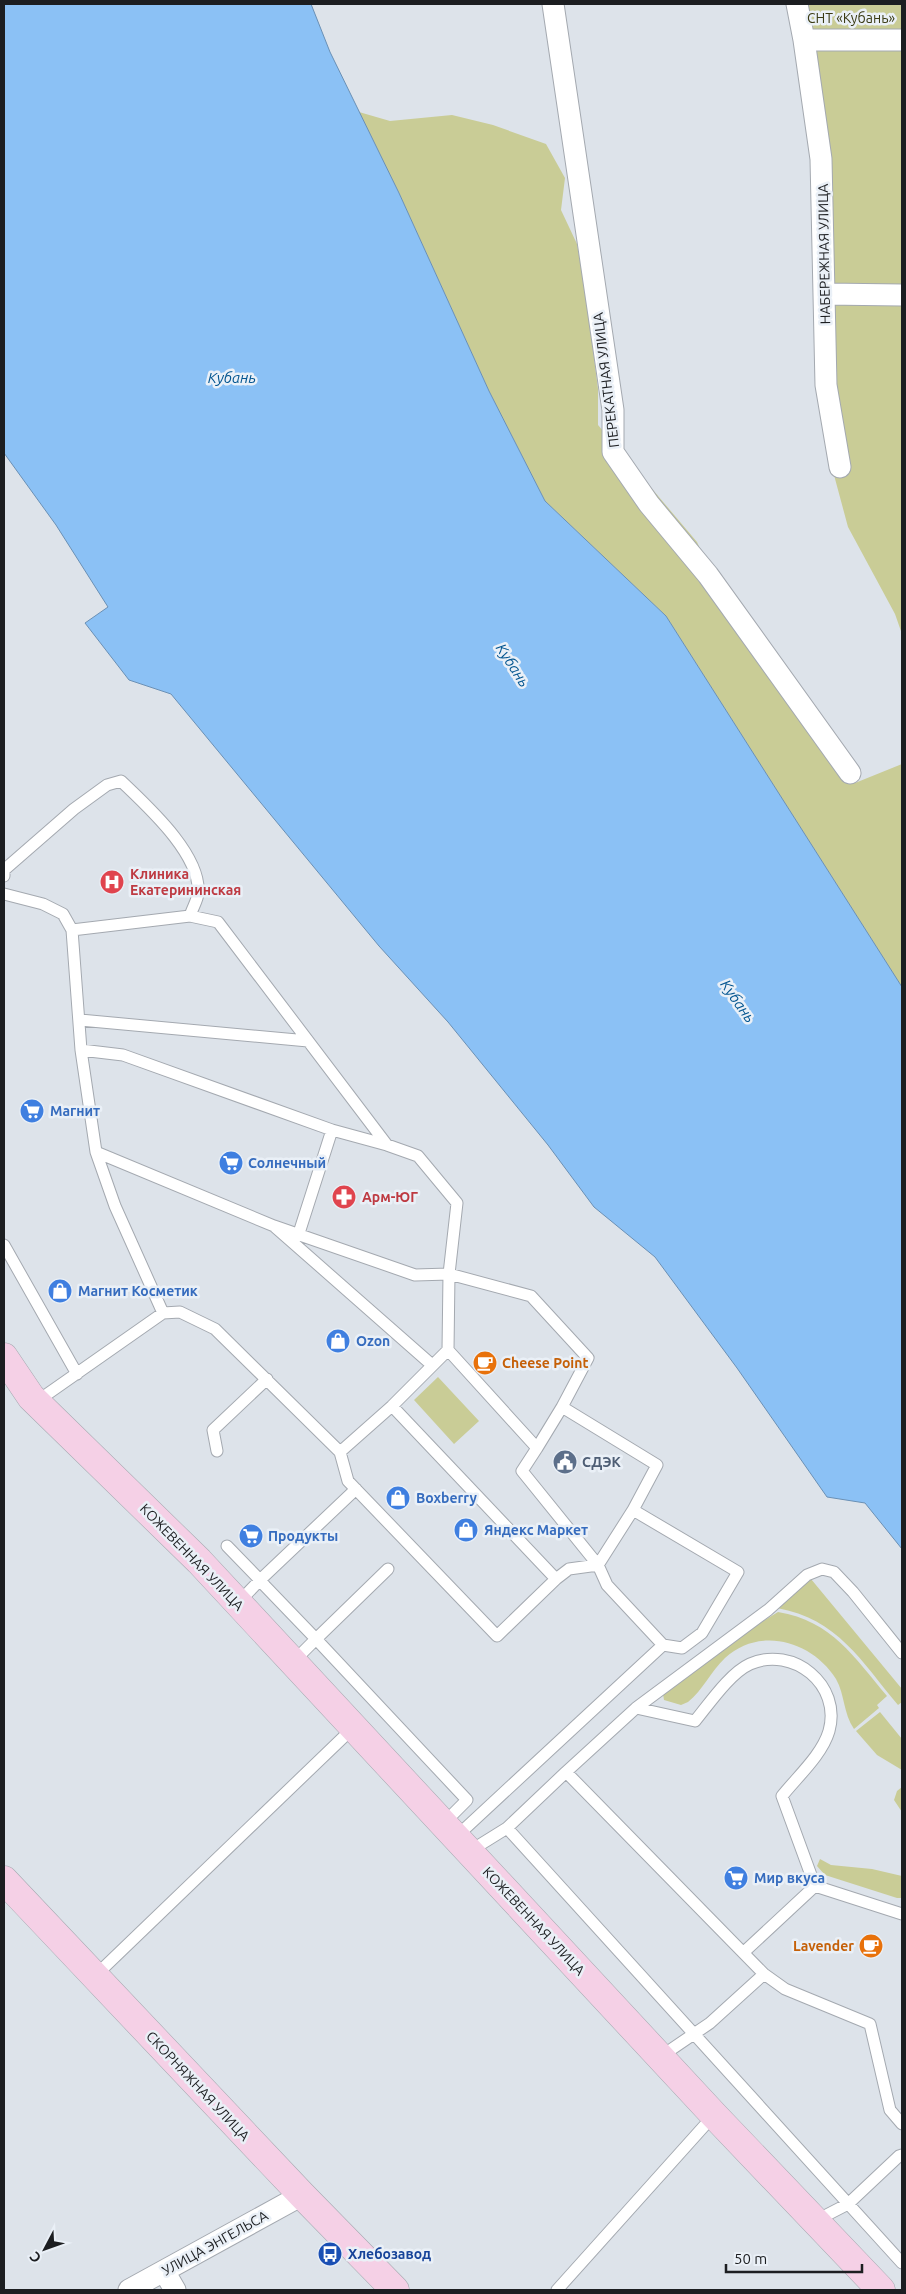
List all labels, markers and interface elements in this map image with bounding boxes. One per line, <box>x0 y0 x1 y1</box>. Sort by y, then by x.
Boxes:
park label: СНТ «Кубань» <box>807 10 895 26</box>
street label: НАБЕРЕЖНАЯ УЛИЦА <box>815 183 833 325</box>
street label: ПЕРЕКАТНАЯ УЛИЦА <box>590 312 622 448</box>
water label: Кубань <box>208 369 256 386</box>
water label: Кубань <box>493 640 533 690</box>
place label: Клиника Екатерининская <box>130 866 241 898</box>
hospital icon: Клиника Екатерининская <box>99 869 125 895</box>
water label: Кубань <box>717 976 759 1026</box>
supermarket icon: Магнит <box>19 1098 45 1124</box>
place label: Магнит <box>50 1103 100 1119</box>
supermarket icon: Солнечный <box>218 1150 244 1176</box>
place label: Солнечный <box>248 1155 326 1171</box>
pharmacy icon: Арм-ЮГ <box>331 1184 357 1210</box>
place label: Арм-ЮГ <box>362 1189 418 1205</box>
shop icon: Магнит Косметик <box>47 1278 73 1304</box>
place label: Магнит Косметик <box>78 1283 198 1299</box>
shop icon: Ozon <box>325 1328 351 1354</box>
place label: Ozon <box>356 1333 390 1349</box>
cafe icon: Cheese Point <box>472 1350 498 1376</box>
place label: Cheese Point <box>502 1355 588 1371</box>
public building icon: СДЭК <box>552 1449 578 1475</box>
place label: СДЭК <box>582 1454 622 1470</box>
shop icon: Boxberry <box>385 1485 411 1511</box>
place label: Boxberry <box>416 1490 477 1506</box>
street label: КОЖЕВЕННАЯ УЛИЦА <box>137 1500 247 1614</box>
shop icon: Яндекс Маркет <box>453 1517 479 1543</box>
place label: Яндекс Маркет <box>484 1522 588 1538</box>
supermarket icon: Продукты <box>238 1523 264 1549</box>
place label: Продукты <box>268 1528 338 1544</box>
street label: КОЖЕВЕННАЯ УЛИЦА <box>480 1864 588 1978</box>
supermarket icon: Мир вкуса <box>723 1865 749 1891</box>
place label: Мир вкуса <box>754 1870 825 1886</box>
cafe icon: Lavender <box>858 1933 884 1959</box>
place label: Lavender <box>793 1938 854 1954</box>
street label: СКОРНЯЖНАЯ УЛИЦА <box>143 2028 253 2144</box>
street label: УЛИЦА ЭНГЕЛЬСА <box>159 2207 271 2279</box>
north arrow <box>20 2224 70 2274</box>
bus stop icon: Хлебозавод <box>317 2241 343 2267</box>
scale bar <box>726 2242 862 2274</box>
place label: Хлебозавод <box>348 2246 431 2262</box>
text: С <box>26 2249 44 2266</box>
text: 50 m <box>734 2250 767 2267</box>

